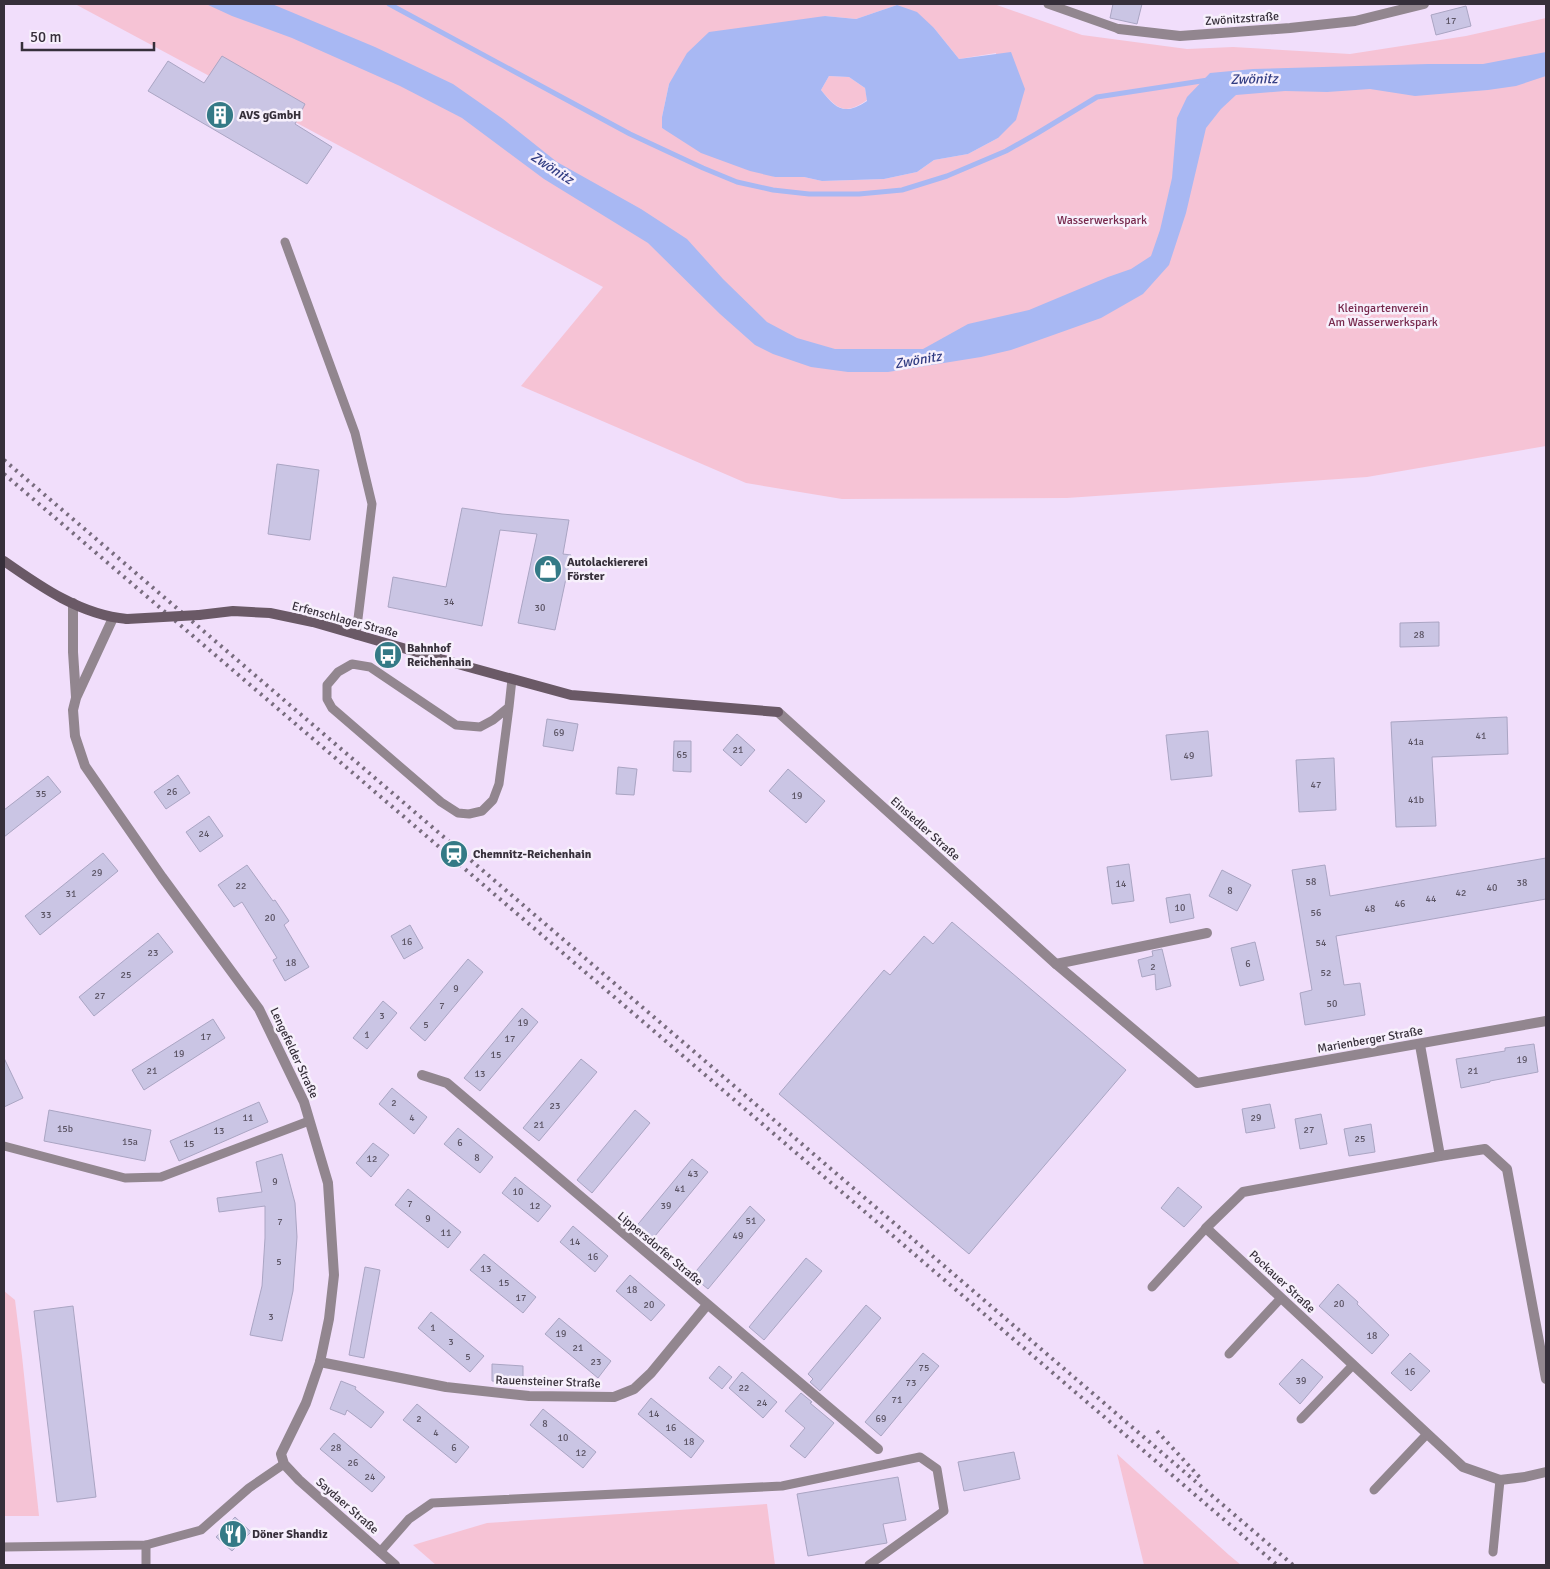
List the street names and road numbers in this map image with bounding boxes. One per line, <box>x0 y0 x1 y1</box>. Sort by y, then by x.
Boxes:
street label: Zwönitzstraße <box>1205 9 1279 29</box>
street label: Erfenschlager Straße <box>290 599 400 641</box>
street label: Einsiedler Straße <box>887 794 963 864</box>
street label: Lengefelder Straße <box>266 1005 322 1101</box>
street label: Marienberger Straße <box>1316 1023 1424 1057</box>
street label: Lippersdorfer Straße <box>614 1209 706 1289</box>
street label: Pockauer Straße <box>1246 1248 1318 1316</box>
street label: Rauensteiner Straße <box>495 1373 601 1391</box>
street label: Saydaer Straße <box>312 1475 382 1537</box>

